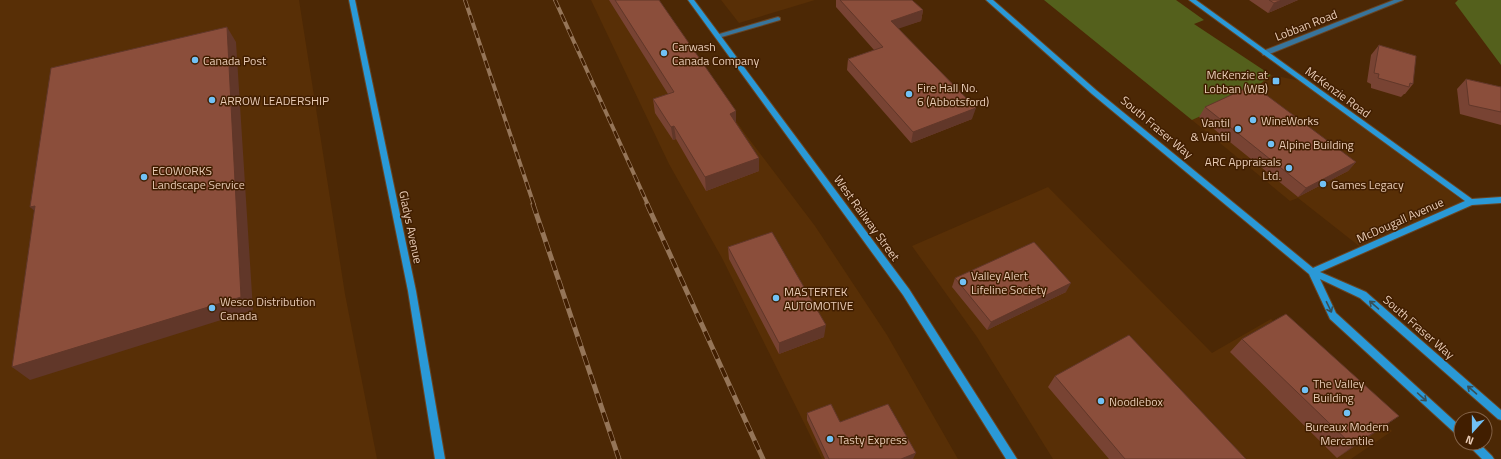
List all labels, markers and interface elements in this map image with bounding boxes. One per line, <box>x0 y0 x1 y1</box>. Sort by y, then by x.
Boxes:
street label: Lobban Road <box>1272 4 1340 46</box>
place label: Carwash Canada Company <box>672 37 759 70</box>
marker: Carwash Canada Company <box>659 48 669 58</box>
place label: Canada Post <box>203 51 267 70</box>
marker: Canada Post <box>190 55 200 65</box>
street label: McKenzie Road <box>1301 62 1375 122</box>
place label: McKenzie at Lobban (WB) <box>1204 65 1269 98</box>
marker: McKenzie at Lobban (WB) <box>1271 76 1281 86</box>
place label: Fire Hall No. 6 (Abbotsford) <box>917 78 989 111</box>
marker: Fire Hall No. 6 (Abbotsford) <box>904 89 914 99</box>
place label: ARROW LEADERSHIP <box>220 91 329 110</box>
street label: South Fraser Way <box>1117 91 1197 163</box>
marker: ARROW LEADERSHIP <box>207 95 217 105</box>
place label: WineWorks <box>1261 111 1319 130</box>
place label: Vantil & Vantil <box>1190 113 1230 146</box>
marker: WineWorks <box>1248 115 1258 125</box>
marker: Vantil & Vantil <box>1233 124 1243 134</box>
place label: Alpine Building <box>1279 135 1354 154</box>
marker: Alpine Building <box>1266 139 1276 149</box>
place label: ARC Appraisals Ltd. <box>1205 152 1281 185</box>
place label: ECOWORKS Landscape Service <box>152 161 245 194</box>
marker: ARC Appraisals Ltd. <box>1284 163 1294 173</box>
street label: West Railway Street <box>829 171 905 266</box>
marker: ECOWORKS Landscape Service <box>139 172 149 182</box>
place label: Games Legacy <box>1331 175 1404 194</box>
marker: Games Legacy <box>1318 179 1328 189</box>
street label: Gladys Avenue <box>394 189 428 265</box>
street label: McDougall Avenue <box>1353 192 1447 248</box>
place label: Valley Alert Lifeline Society <box>971 266 1047 299</box>
marker: Valley Alert Lifeline Society <box>958 277 968 287</box>
place label: MASTERTEK AUTOMOTIVE <box>784 282 854 315</box>
street label: South Fraser Way <box>1379 291 1459 364</box>
place label: Wesco Distribution Canada <box>220 292 315 325</box>
marker: MASTERTEK AUTOMOTIVE <box>771 293 781 303</box>
one-way arrow <box>1368 300 1379 309</box>
one-way arrow <box>1326 301 1333 313</box>
marker: Wesco Distribution Canada <box>207 303 217 313</box>
place label: The Valley Building <box>1313 374 1365 407</box>
marker: The Valley Building <box>1300 385 1310 395</box>
one-way arrow <box>1467 386 1477 395</box>
place label: Noodlebox <box>1109 392 1163 411</box>
one-way arrow <box>1417 393 1427 402</box>
marker: Noodlebox <box>1096 396 1106 406</box>
marker: Bureaux Modern Mercantile <box>1342 408 1352 418</box>
north arrow <box>1453 411 1493 451</box>
place label: Bureaux Modern Mercantile <box>1305 417 1389 450</box>
place label: Tasty Express <box>838 430 908 449</box>
text: N <box>1463 432 1476 449</box>
marker: Tasty Express <box>825 434 835 444</box>

